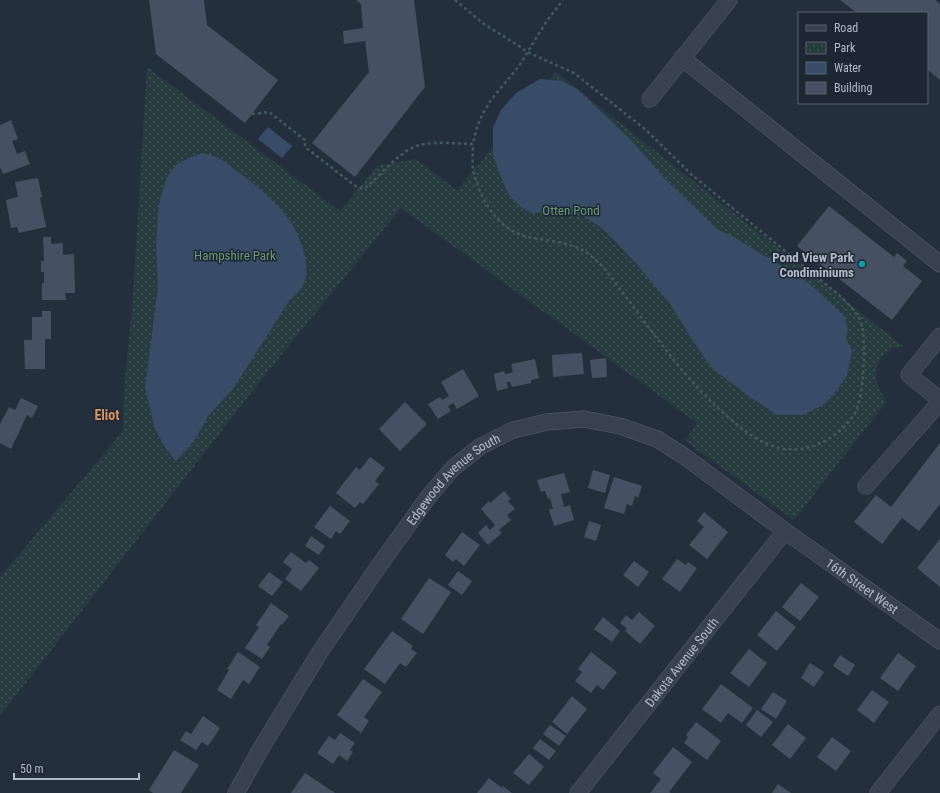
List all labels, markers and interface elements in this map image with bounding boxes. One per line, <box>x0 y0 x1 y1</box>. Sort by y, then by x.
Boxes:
legend <box>798 12 928 104</box>
text: Road <box>834 21 858 35</box>
text: Park <box>834 41 856 55</box>
text: Water <box>834 61 862 75</box>
text: Building <box>834 81 872 95</box>
park label: Otten Pond <box>542 203 600 218</box>
park label: Hampshire Park <box>194 248 276 263</box>
place label: Pond View Park Condiminiums <box>772 250 855 280</box>
marker: Pond View Park Condiminiums <box>857 259 867 269</box>
district label: Eliot <box>94 407 120 423</box>
street label: Edgewood Avenue South <box>403 430 502 528</box>
street label: 16th Street West <box>823 555 901 617</box>
street label: Dakota Avenue South <box>642 614 721 709</box>
scale bar <box>14 755 139 781</box>
text: 50 m <box>20 762 44 776</box>

